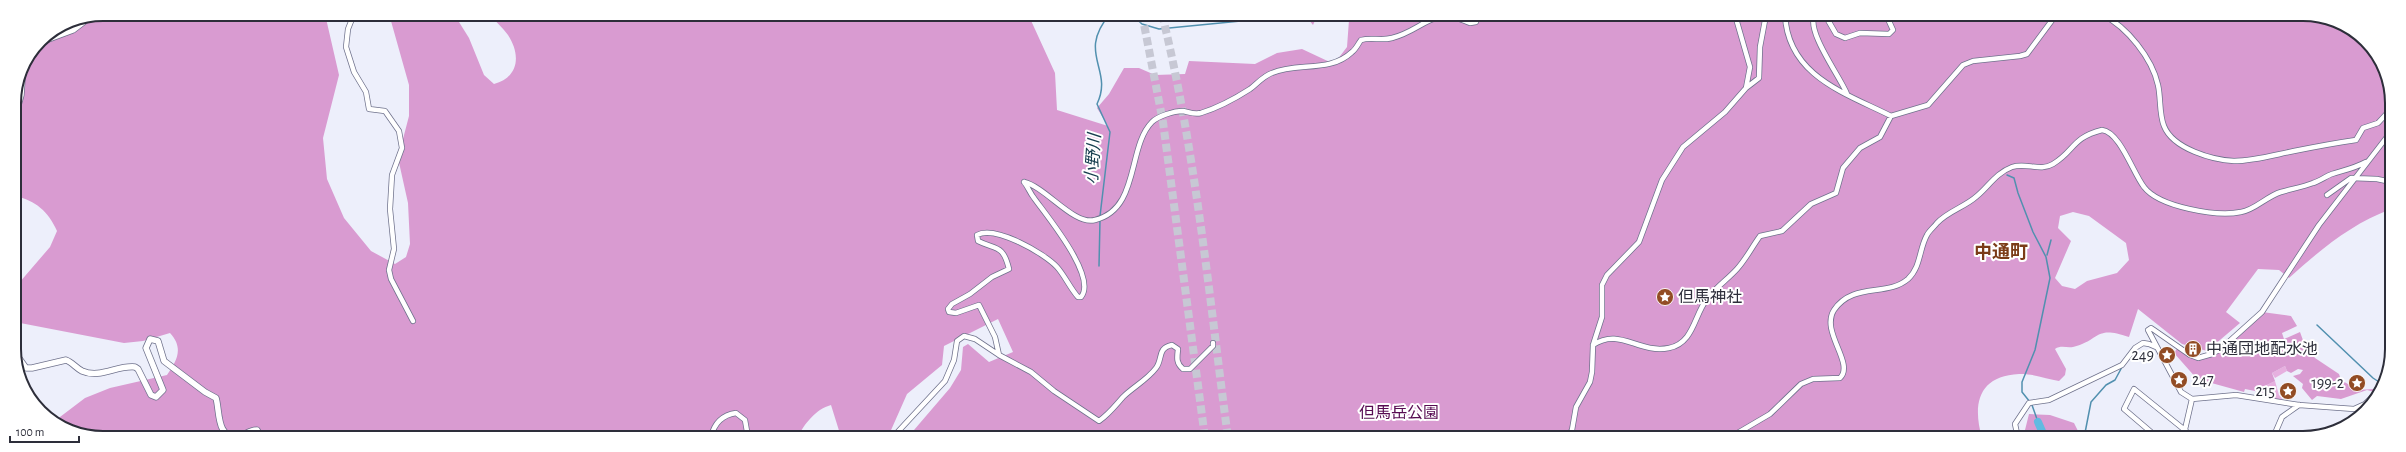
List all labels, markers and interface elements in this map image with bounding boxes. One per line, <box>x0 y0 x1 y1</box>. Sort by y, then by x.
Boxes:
water label: 小野川 <box>1082 131 1103 185</box>
district label: 中通町 <box>1974 242 2028 262</box>
place icon: 但馬神社 <box>1655 287 1675 307</box>
place label: 但馬神社 <box>1678 288 1742 305</box>
building icon: 中通団地配水池 <box>2183 339 2203 359</box>
place label: 中通団地配水池 <box>2206 340 2318 357</box>
place icon: 249 <box>2157 345 2177 365</box>
place label: 249 <box>2132 347 2154 363</box>
place icon: 247 <box>2169 370 2189 390</box>
place label: 247 <box>2192 372 2214 388</box>
place icon: 199-2 <box>2347 373 2367 393</box>
place label: 199-2 <box>2311 375 2344 391</box>
place icon: 215 <box>2278 381 2298 401</box>
place label: 215 <box>2256 383 2275 399</box>
park label: 但馬岳公園 <box>1359 404 1439 421</box>
scale bar <box>10 418 79 444</box>
text: 100 m <box>16 426 44 438</box>

